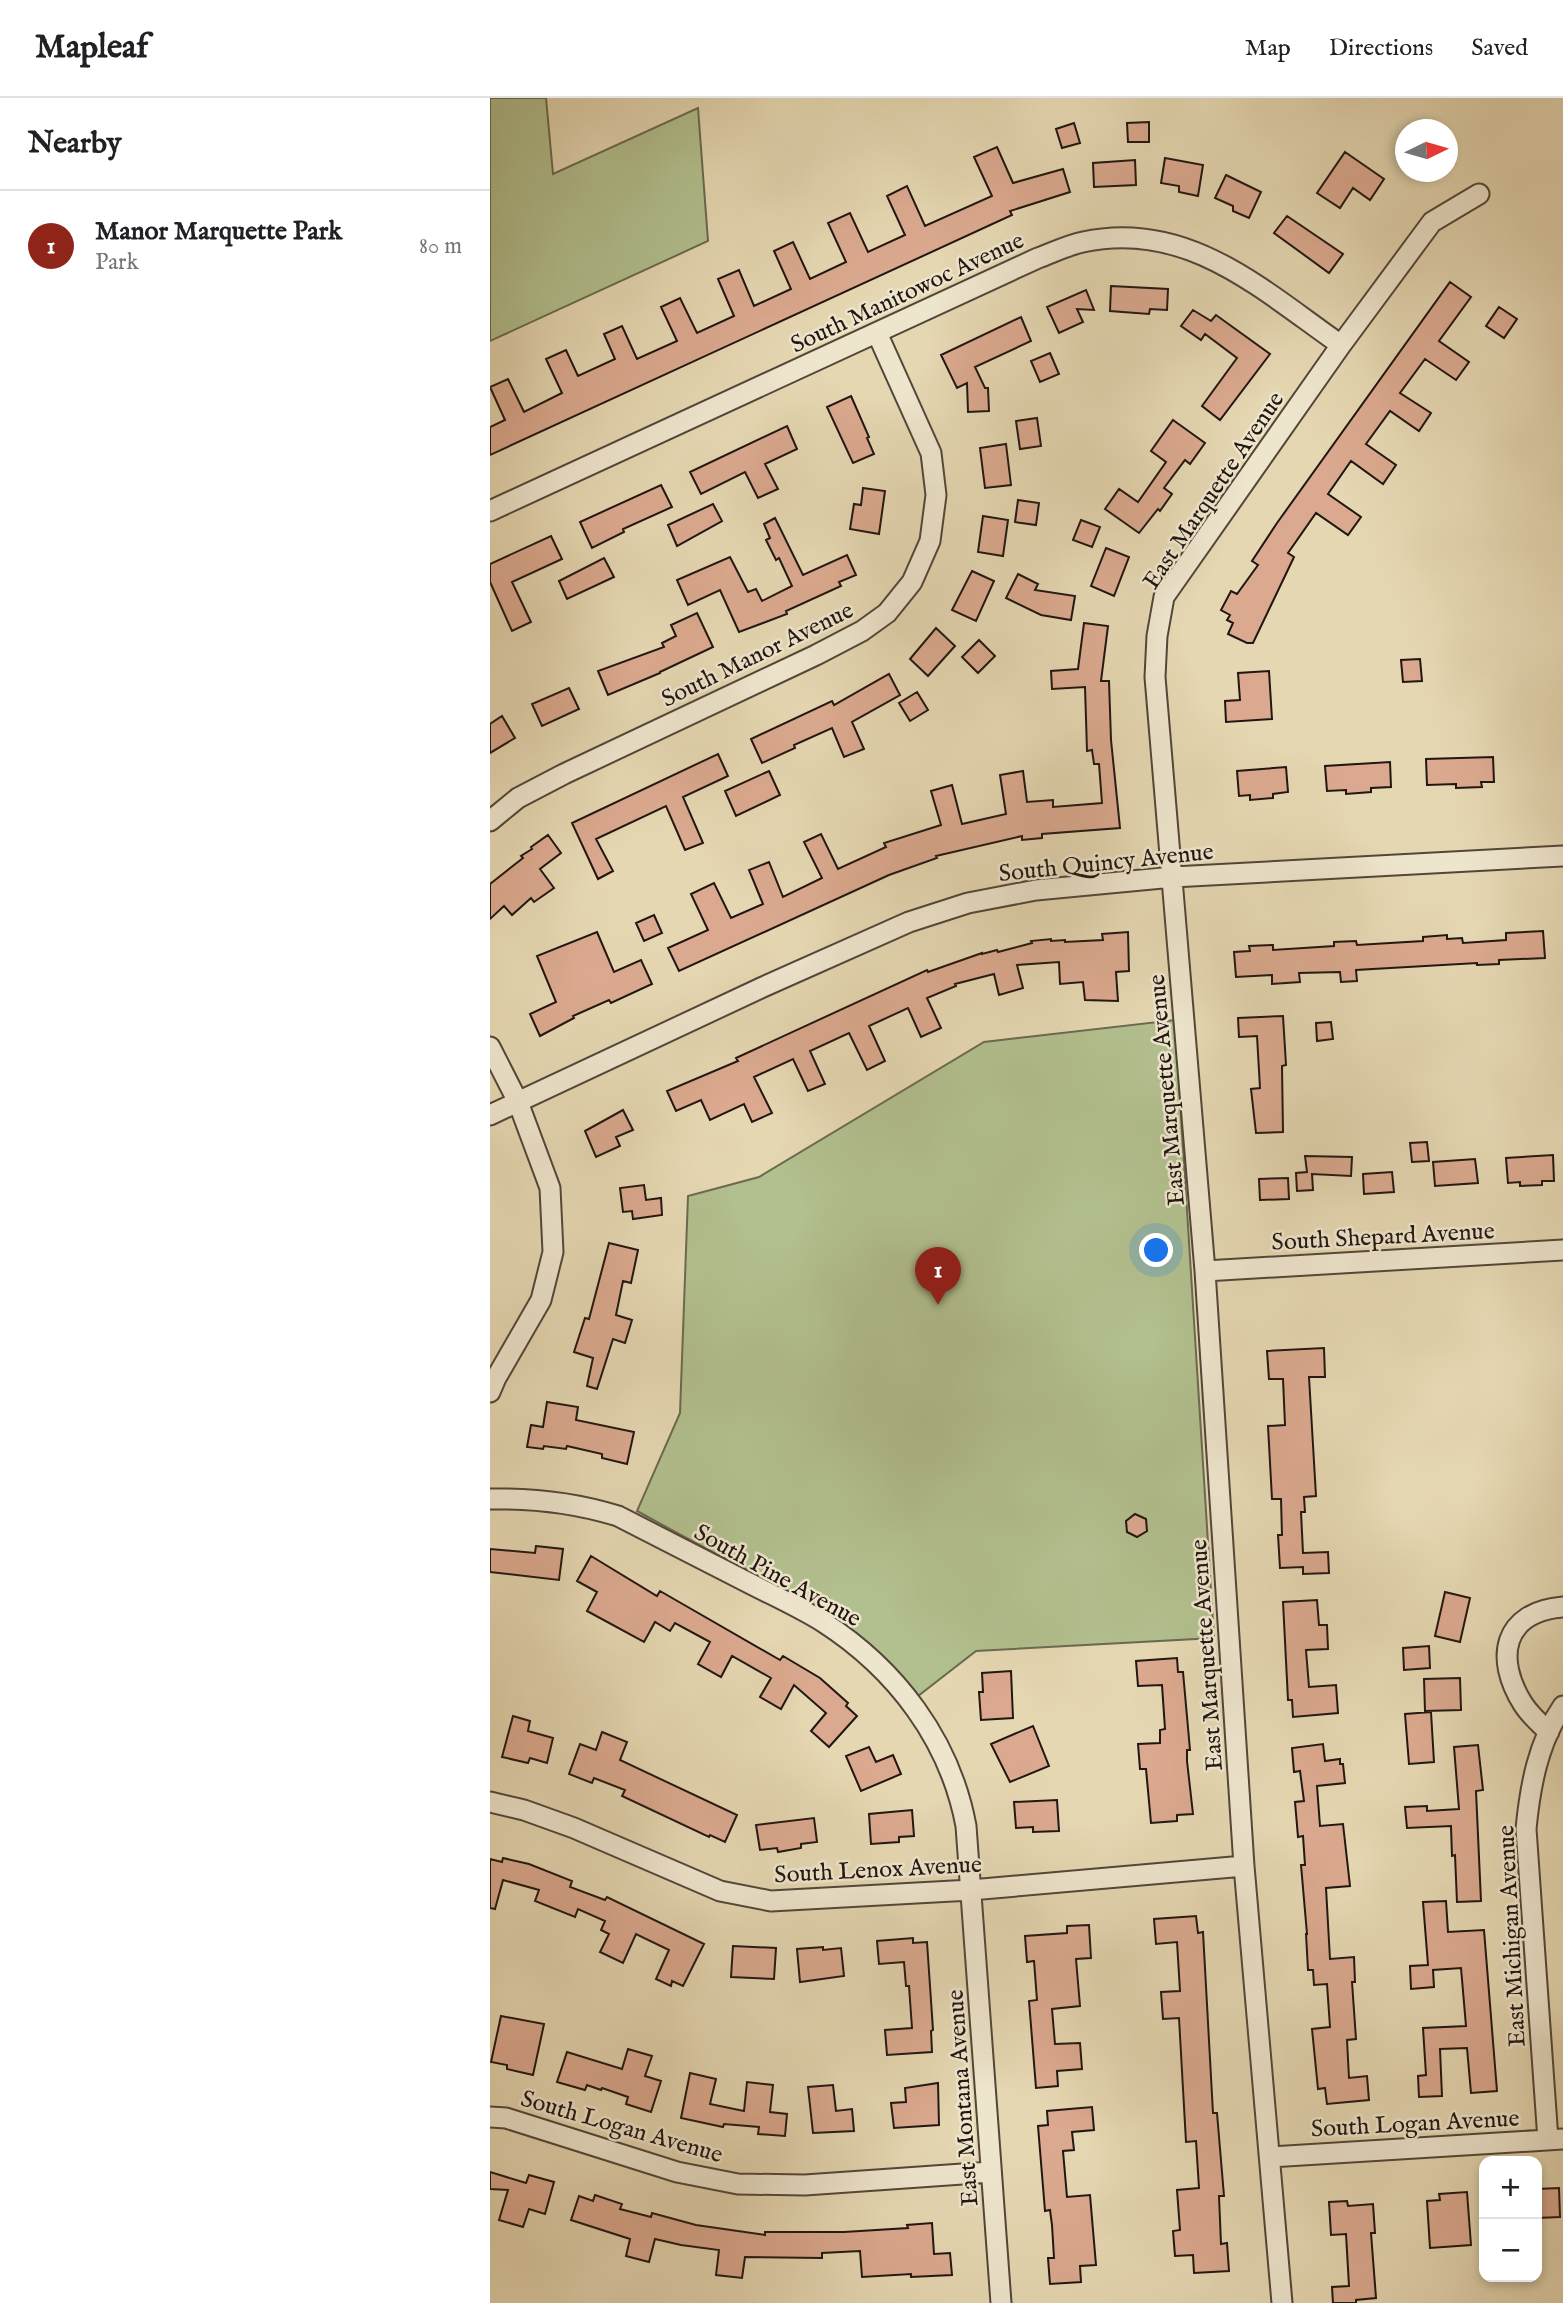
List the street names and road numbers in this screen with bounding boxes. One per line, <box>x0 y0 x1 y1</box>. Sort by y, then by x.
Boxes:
street label: South Manitowoc Avenue <box>786 226 1029 361</box>
street label: East Marquette Avenue <box>1137 386 1292 596</box>
street label: South Manor Avenue <box>657 595 859 715</box>
street label: South Quincy Avenue <box>997 837 1215 890</box>
street label: East Marquette Avenue <box>1142 973 1193 1207</box>
street label: South Shepard Avenue <box>1271 1216 1495 1259</box>
street label: South Pine Avenue <box>688 1518 866 1635</box>
street label: East Marquette Avenue <box>1184 1538 1231 1772</box>
street label: East Michigan Avenue <box>1491 1824 1534 2048</box>
street label: South Lenox Avenue <box>773 1850 983 1891</box>
street label: East Montana Avenue <box>940 1989 987 2207</box>
street label: South Logan Avenue <box>517 2084 726 2171</box>
street label: South Logan Avenue <box>1310 2104 1520 2145</box>

